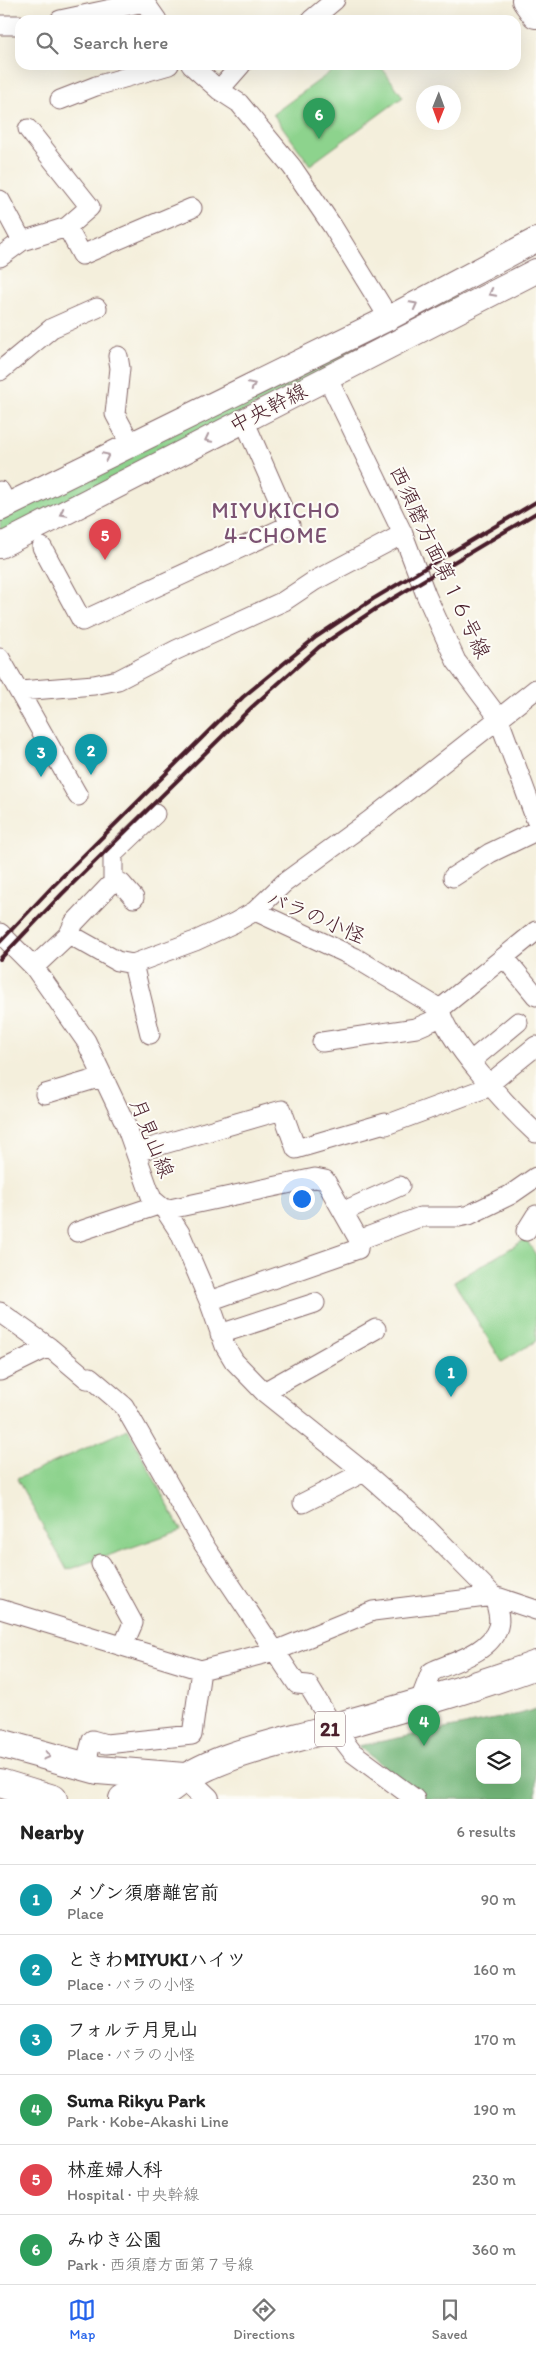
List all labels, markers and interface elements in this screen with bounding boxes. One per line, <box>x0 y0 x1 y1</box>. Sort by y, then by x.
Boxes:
search box <box>15 15 521 70</box>
icon: search <box>33 29 61 57</box>
text: Search here <box>73 31 168 54</box>
north arrow <box>416 85 461 130</box>
pin: 6 <box>303 98 335 139</box>
one-way arrow <box>489 287 498 297</box>
one-way arrow <box>408 301 417 311</box>
street label: 中央幹線 <box>225 377 311 438</box>
one-way arrow <box>247 381 256 391</box>
one-way arrow <box>204 433 213 443</box>
one-way arrow <box>101 452 110 463</box>
street label: 西須磨方面第１６号線 <box>385 461 496 662</box>
district label: MIYUKICHO 4-CHOME <box>211 497 341 549</box>
one-way arrow <box>59 507 68 517</box>
pin: 5 <box>89 519 121 560</box>
pin: 2 <box>75 734 107 775</box>
pin: 3 <box>25 736 57 777</box>
street label: バラの小怪 <box>263 885 369 949</box>
street label: 月見山線 <box>125 1094 180 1181</box>
your location <box>289 1186 315 1212</box>
pin: 1 <box>435 1356 467 1397</box>
pin: 4 <box>408 1705 440 1746</box>
road number: 21 <box>315 1712 345 1746</box>
map controls <box>476 1739 521 1784</box>
button: layers <box>476 1739 521 1784</box>
one-way arrow <box>42 1751 50 1761</box>
text: Nearby <box>20 1819 84 1844</box>
text: 6 results <box>456 1822 516 1841</box>
text: メゾン須磨離宮前 <box>67 1881 219 1904</box>
text: 1 <box>32 1890 40 1909</box>
text: 90 m <box>481 1890 516 1909</box>
text: Place <box>67 1904 104 1923</box>
text: ときわMIYUKIハイツ <box>67 1948 246 1971</box>
text: 2 <box>32 1960 40 1979</box>
text: 160 m <box>473 1960 516 1979</box>
text: Place · バラの小怪 <box>67 1975 195 1994</box>
text: フォルテ月見山 <box>67 2018 198 2041</box>
text: 3 <box>32 2030 40 2049</box>
text: 170 m <box>474 2030 516 2049</box>
text: Place · バラの小怪 <box>67 2045 195 2064</box>
text: Suma Rikyu Park <box>67 2089 206 2112</box>
text: 4 <box>31 2100 41 2119</box>
text: 190 m <box>473 2100 516 2119</box>
text: Park · Kobe-Akashi Line <box>67 2112 229 2131</box>
text: 林産婦人科 <box>67 2158 162 2181</box>
text: 5 <box>32 2170 40 2189</box>
text: 230 m <box>472 2170 516 2189</box>
text: Hospital · 中央幹線 <box>67 2185 199 2204</box>
text: みゆき公園 <box>67 2228 162 2251</box>
text: 6 <box>32 2240 40 2259</box>
text: 360 m <box>472 2240 516 2259</box>
text: Park · 西須磨方面第７号線 <box>67 2255 254 2274</box>
tab: Map <box>68 2296 96 2343</box>
tab: Directions <box>233 2296 295 2343</box>
tab: Saved <box>432 2296 468 2343</box>

